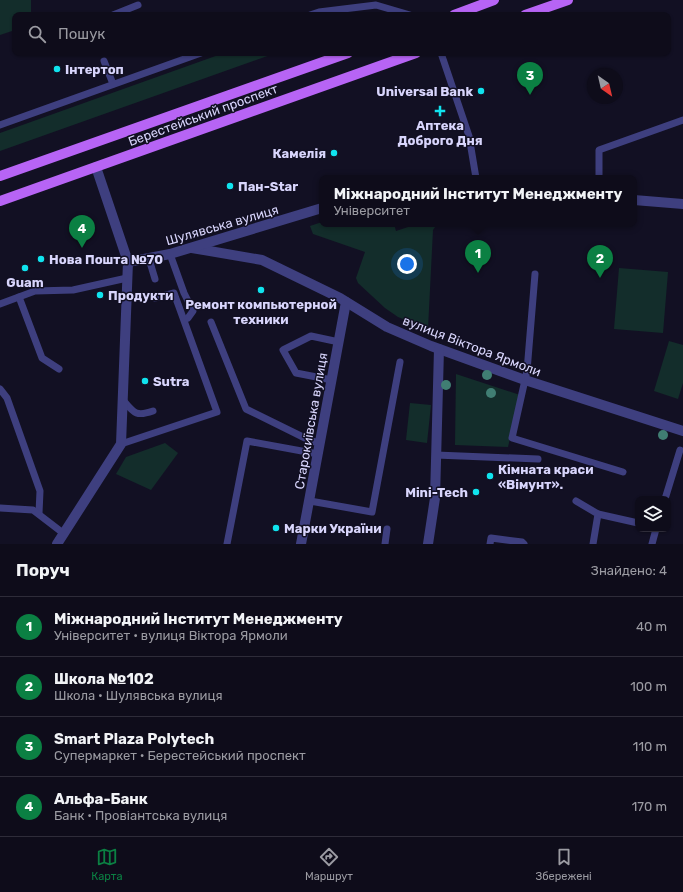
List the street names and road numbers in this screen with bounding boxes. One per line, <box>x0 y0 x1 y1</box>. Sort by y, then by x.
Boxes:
street label: Берестейський проспект <box>126 81 280 149</box>
street label: Шулявська вулиця <box>164 202 280 248</box>
street label: вулиця Віктора Ярмоли <box>401 313 543 379</box>
street label: Старокиївська вулиця <box>292 351 330 491</box>

